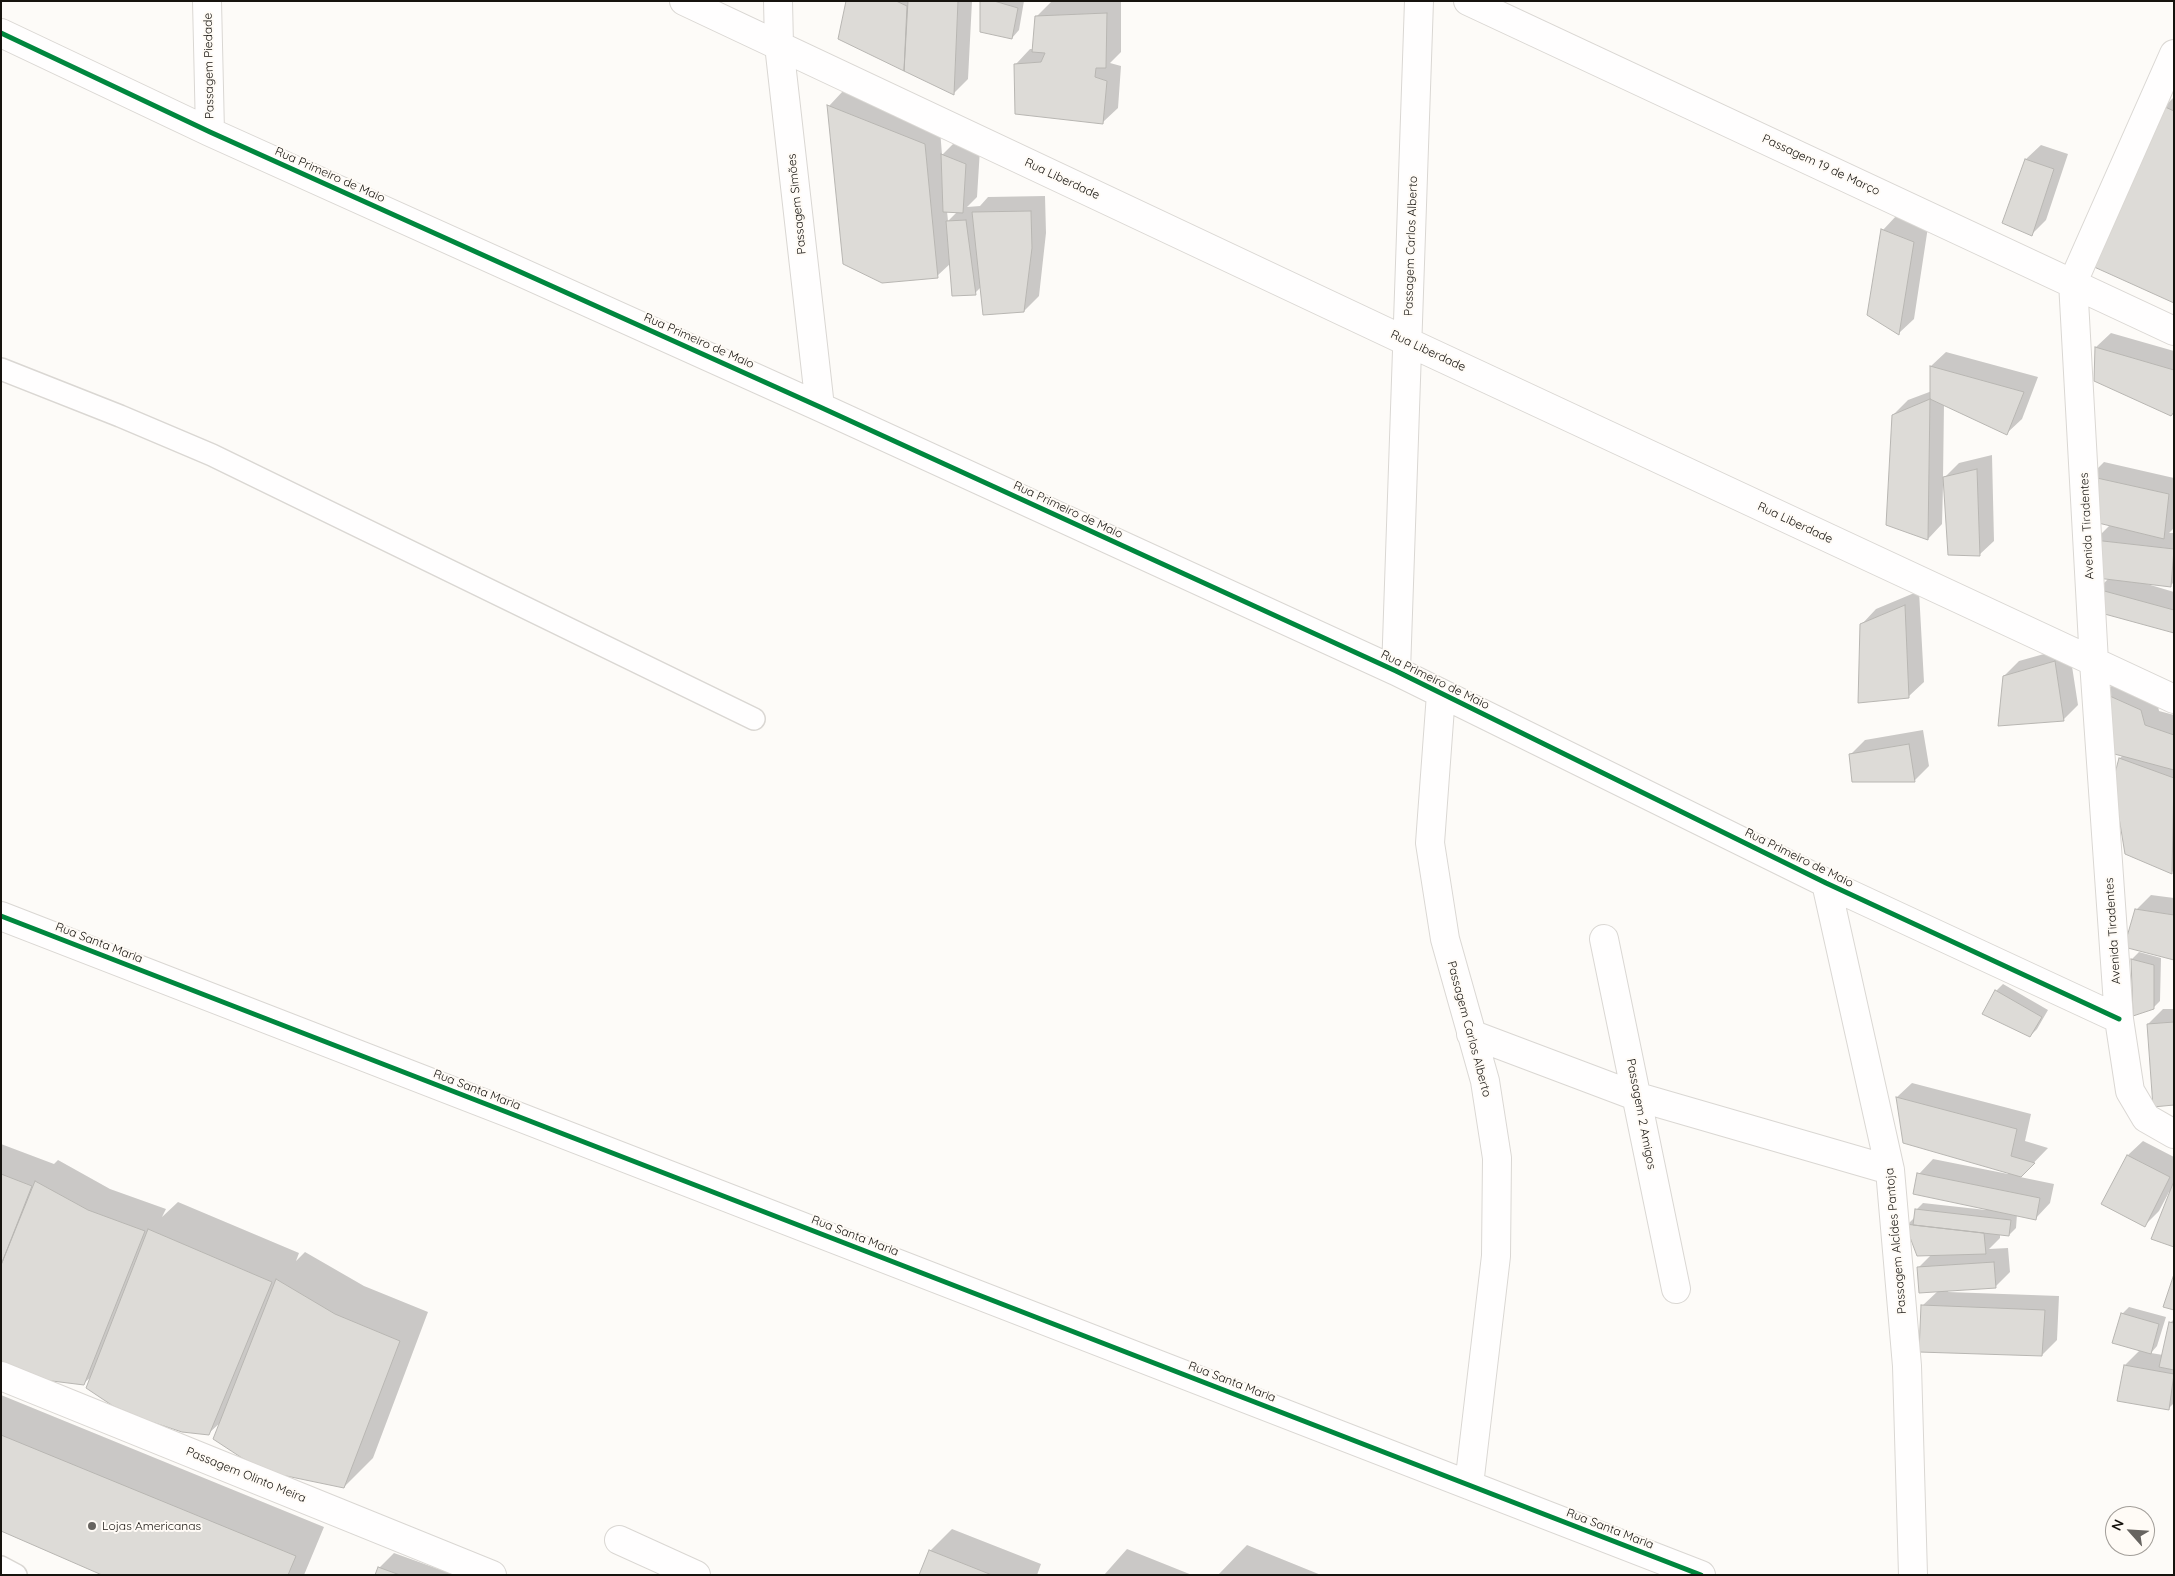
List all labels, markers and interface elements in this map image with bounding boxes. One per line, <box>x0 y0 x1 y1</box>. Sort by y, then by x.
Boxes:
street label: Passagem Piedade <box>201 13 217 119</box>
street label: Passagem 19 de Março <box>1760 131 1882 199</box>
street label: Rua Primeiro de Maio <box>273 144 387 206</box>
street label: Passagem Simões <box>785 153 809 255</box>
street label: Rua Liberdade <box>1022 155 1102 203</box>
street label: Passagem Carlos Alberto <box>1401 176 1421 316</box>
street label: Rua Primeiro de Maio <box>642 310 756 372</box>
street label: Rua Liberdade <box>1388 327 1468 375</box>
street label: Avenida Tiradentes <box>2077 472 2097 580</box>
street label: Rua Primeiro de Maio <box>1011 478 1125 542</box>
street label: Rua Liberdade <box>1755 499 1835 547</box>
street label: Rua Primeiro de Maio <box>1378 647 1492 713</box>
street label: Rua Primeiro de Maio <box>1742 825 1856 891</box>
street label: Avenida Tiradentes <box>2102 877 2124 985</box>
street label: Rua Santa Maria <box>53 920 145 966</box>
street label: Passagem Carlos Alberto <box>1444 959 1494 1099</box>
street label: Passagem 2 Amigos <box>1623 1057 1659 1171</box>
street label: Rua Santa Maria <box>431 1067 523 1113</box>
street label: Passagem AlcÍdes Pantoja <box>1882 1167 1910 1315</box>
street label: Rua Santa Maria <box>809 1213 901 1259</box>
street label: Rua Santa Maria <box>1186 1359 1278 1405</box>
street label: Passagem Olinto Meira <box>184 1444 308 1506</box>
street label: Rua Santa Maria <box>1564 1506 1656 1552</box>
north arrow <box>2105 1506 2155 1556</box>
text: N <box>2107 1516 2128 1533</box>
place label: Lojas Americanas <box>102 1519 201 1533</box>
marker: Lojas Americanas <box>86 1520 98 1532</box>

